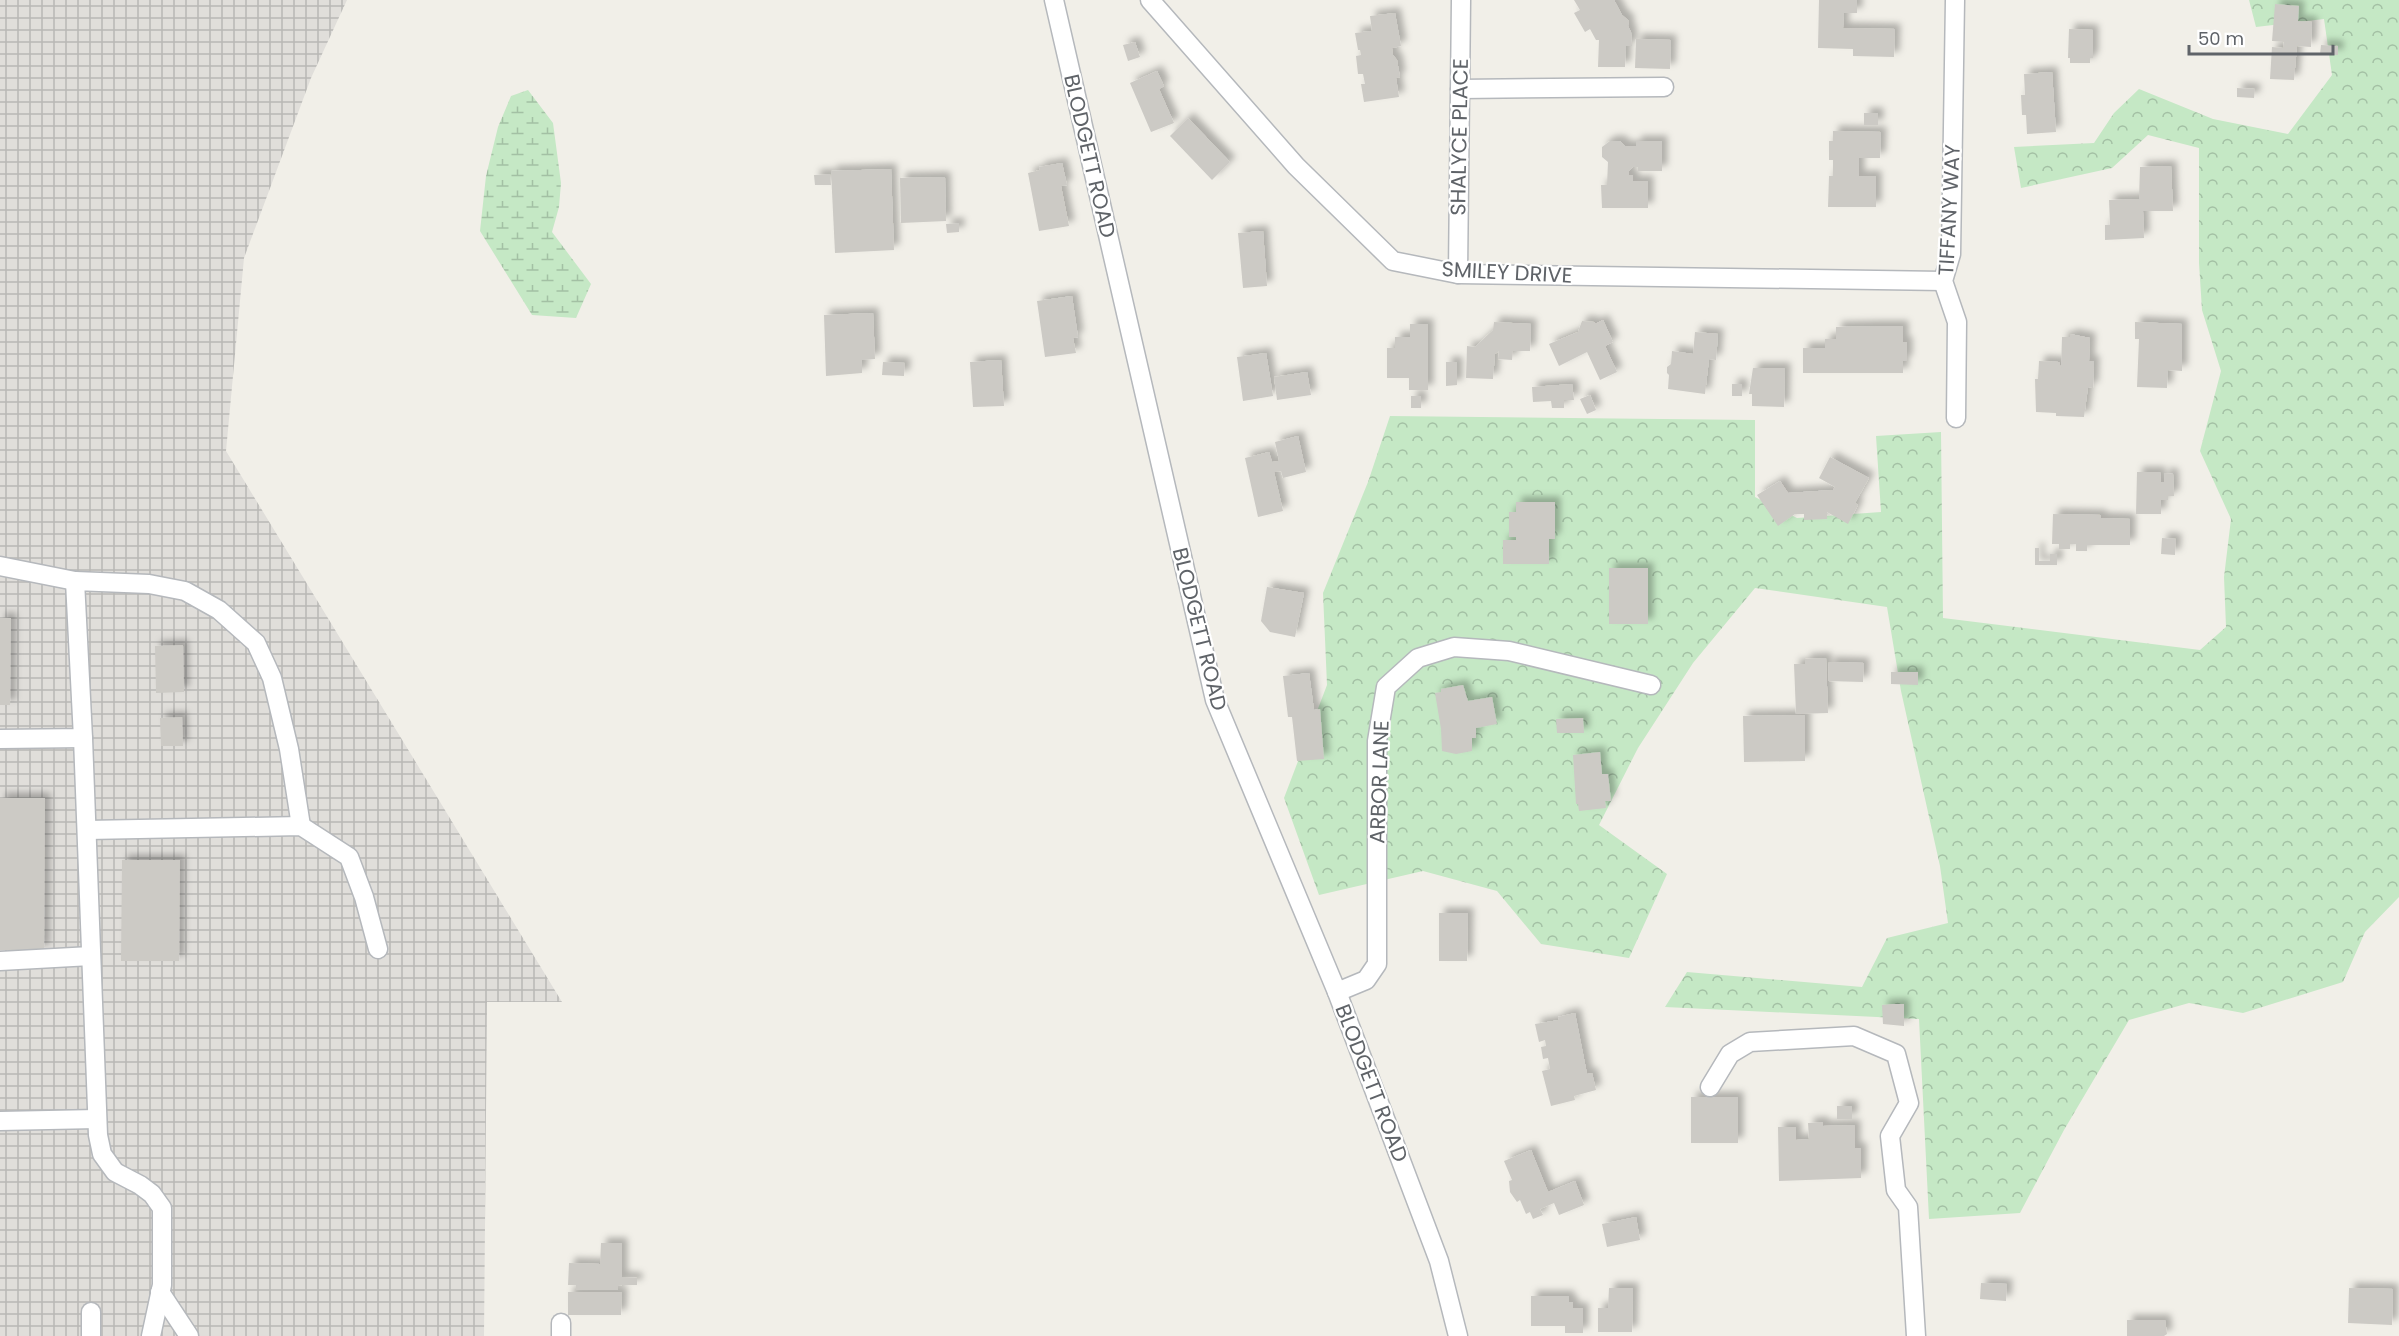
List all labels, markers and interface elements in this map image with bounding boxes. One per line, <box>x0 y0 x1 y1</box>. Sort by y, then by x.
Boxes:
scale bar <box>2189 18 2333 56</box>
text: 50 m <box>2198 26 2244 51</box>
street label: SHALYCE PLACE <box>1443 58 1475 216</box>
street label: BLODGETT ROAD <box>1057 71 1123 241</box>
street label: TIFFANY WAY <box>1931 144 1967 276</box>
street label: SMILEY DRIVE <box>1441 254 1573 290</box>
street label: BLODGETT ROAD <box>1166 544 1234 714</box>
street label: ARBOR LANE <box>1362 720 1396 844</box>
street label: BLODGETT ROAD <box>1329 1000 1415 1166</box>

